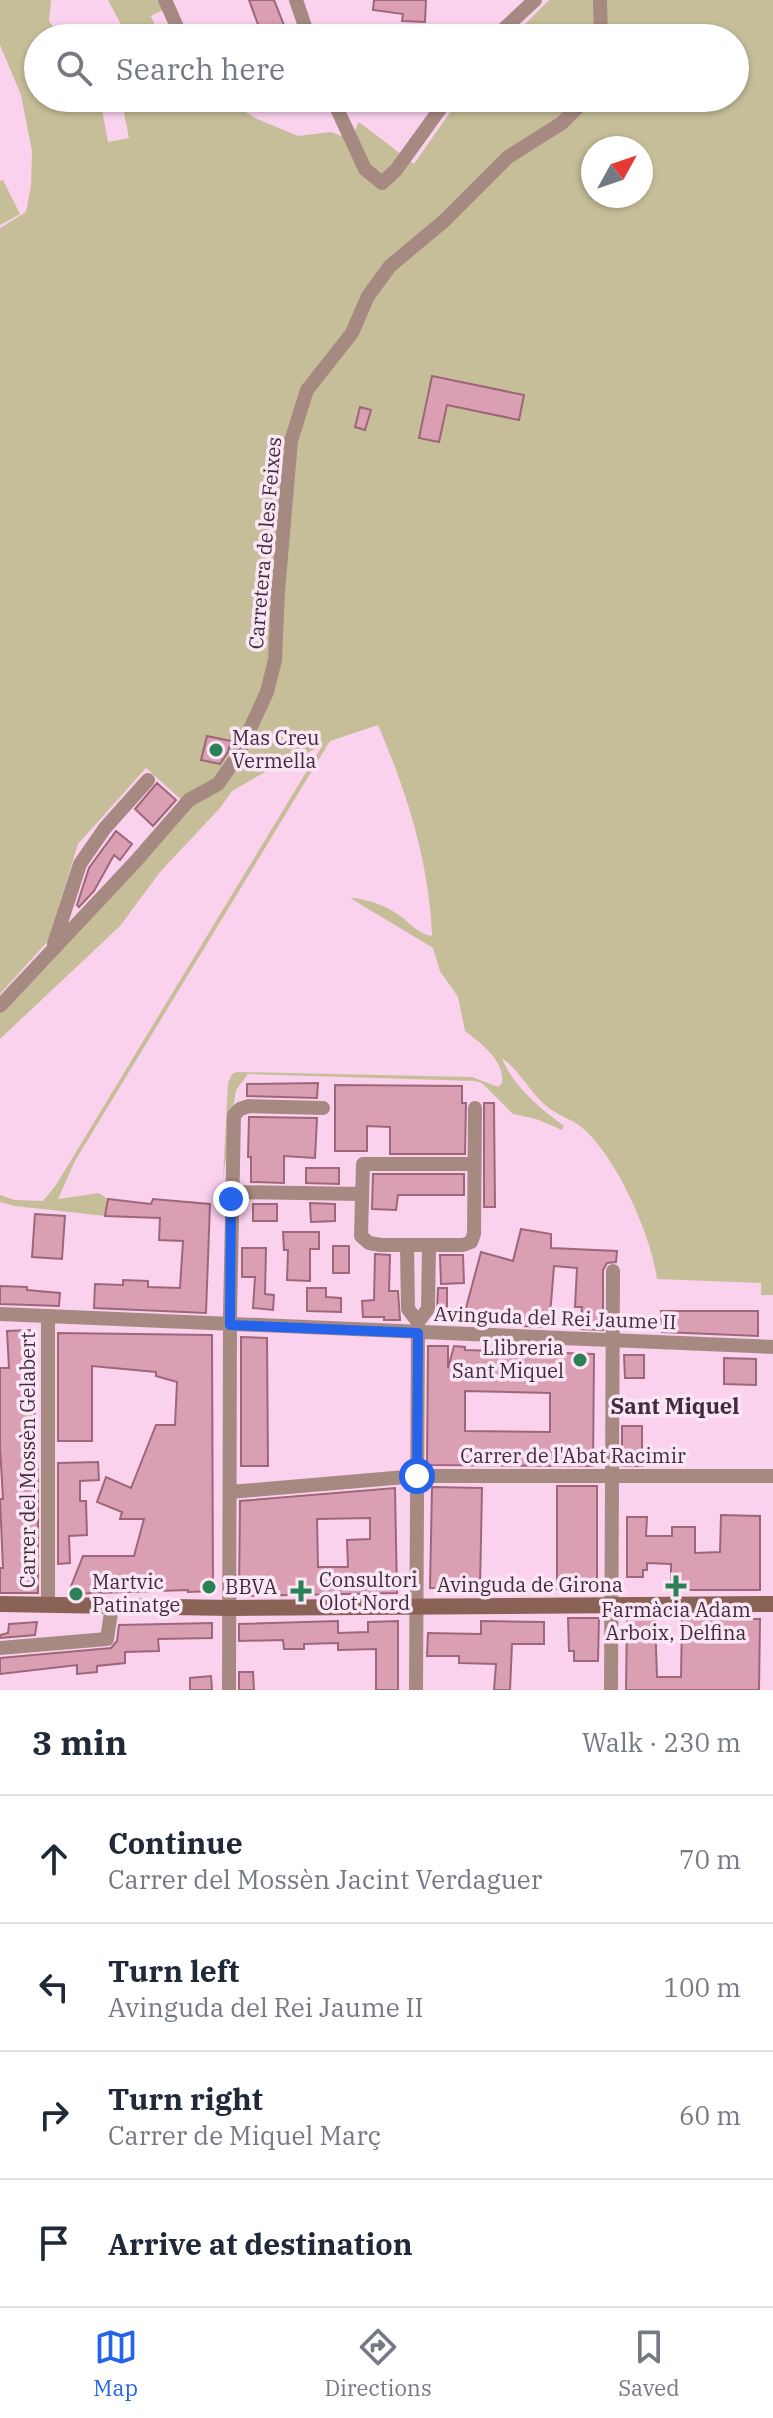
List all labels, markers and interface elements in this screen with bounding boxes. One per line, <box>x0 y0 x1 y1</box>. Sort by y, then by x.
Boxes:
search box <box>24 24 749 112</box>
icon: search <box>52 46 96 90</box>
text: Search here <box>116 49 285 88</box>
north arrow <box>581 136 653 208</box>
street label: Carretera de les Feixes <box>242 436 287 650</box>
place label: Mas Creu Vermella <box>232 724 319 774</box>
marker: Mas Creu Vermella <box>207 741 225 759</box>
route end <box>213 1181 249 1217</box>
street label: Avinguda del Rei Jaume II <box>433 1300 677 1335</box>
street label: Carrer del Mossèn Gelabert <box>14 1332 41 1588</box>
place label: Llibreria Sant Miquel <box>452 1334 564 1384</box>
marker: Llibreria Sant Miquel <box>571 1351 589 1369</box>
district label: Sant Miquel <box>611 1391 740 1420</box>
street label: Carrer de l'Abat Racimir <box>460 1442 686 1469</box>
route start <box>399 1458 435 1494</box>
place label: Consultori Olot Nord <box>319 1566 417 1616</box>
place label: Martvic Patinatge <box>92 1568 180 1618</box>
street label: Avinguda de Girona <box>437 1571 623 1598</box>
place label: BBVA <box>225 1573 277 1600</box>
marker: Farmàcia Adam Arboix, Delfina <box>667 1577 685 1595</box>
marker: BBVA <box>200 1578 218 1596</box>
marker: Consultori Olot Nord <box>290 1580 312 1602</box>
marker: Martvic Patinatge <box>67 1585 85 1603</box>
place label: Farmàcia Adam Arboix, Delfina <box>601 1596 751 1646</box>
text: 3 min <box>32 1720 127 1764</box>
text: Walk · 230 m <box>582 1725 741 1759</box>
text: Continue <box>108 1823 243 1862</box>
icon: ahead <box>32 1837 76 1881</box>
text: 70 m <box>679 1842 741 1876</box>
text: Carrer del Mossèn Jacint Verdaguer <box>108 1862 542 1896</box>
text: Turn left <box>108 1951 240 1990</box>
icon: left <box>32 1965 76 2009</box>
text: 100 m <box>663 1970 741 2004</box>
text: Avinguda del Rei Jaume II <box>108 1990 424 2024</box>
text: Turn right <box>108 2079 263 2118</box>
icon: right <box>32 2093 76 2137</box>
text: 60 m <box>679 2098 741 2132</box>
text: Carrer de Miquel Març <box>108 2118 381 2152</box>
icon: arrive <box>32 2221 76 2265</box>
text: Arrive at destination <box>108 2224 413 2263</box>
tab: Map <box>93 2325 138 2402</box>
tab: Directions <box>324 2325 432 2402</box>
tab: Saved <box>618 2325 680 2402</box>

